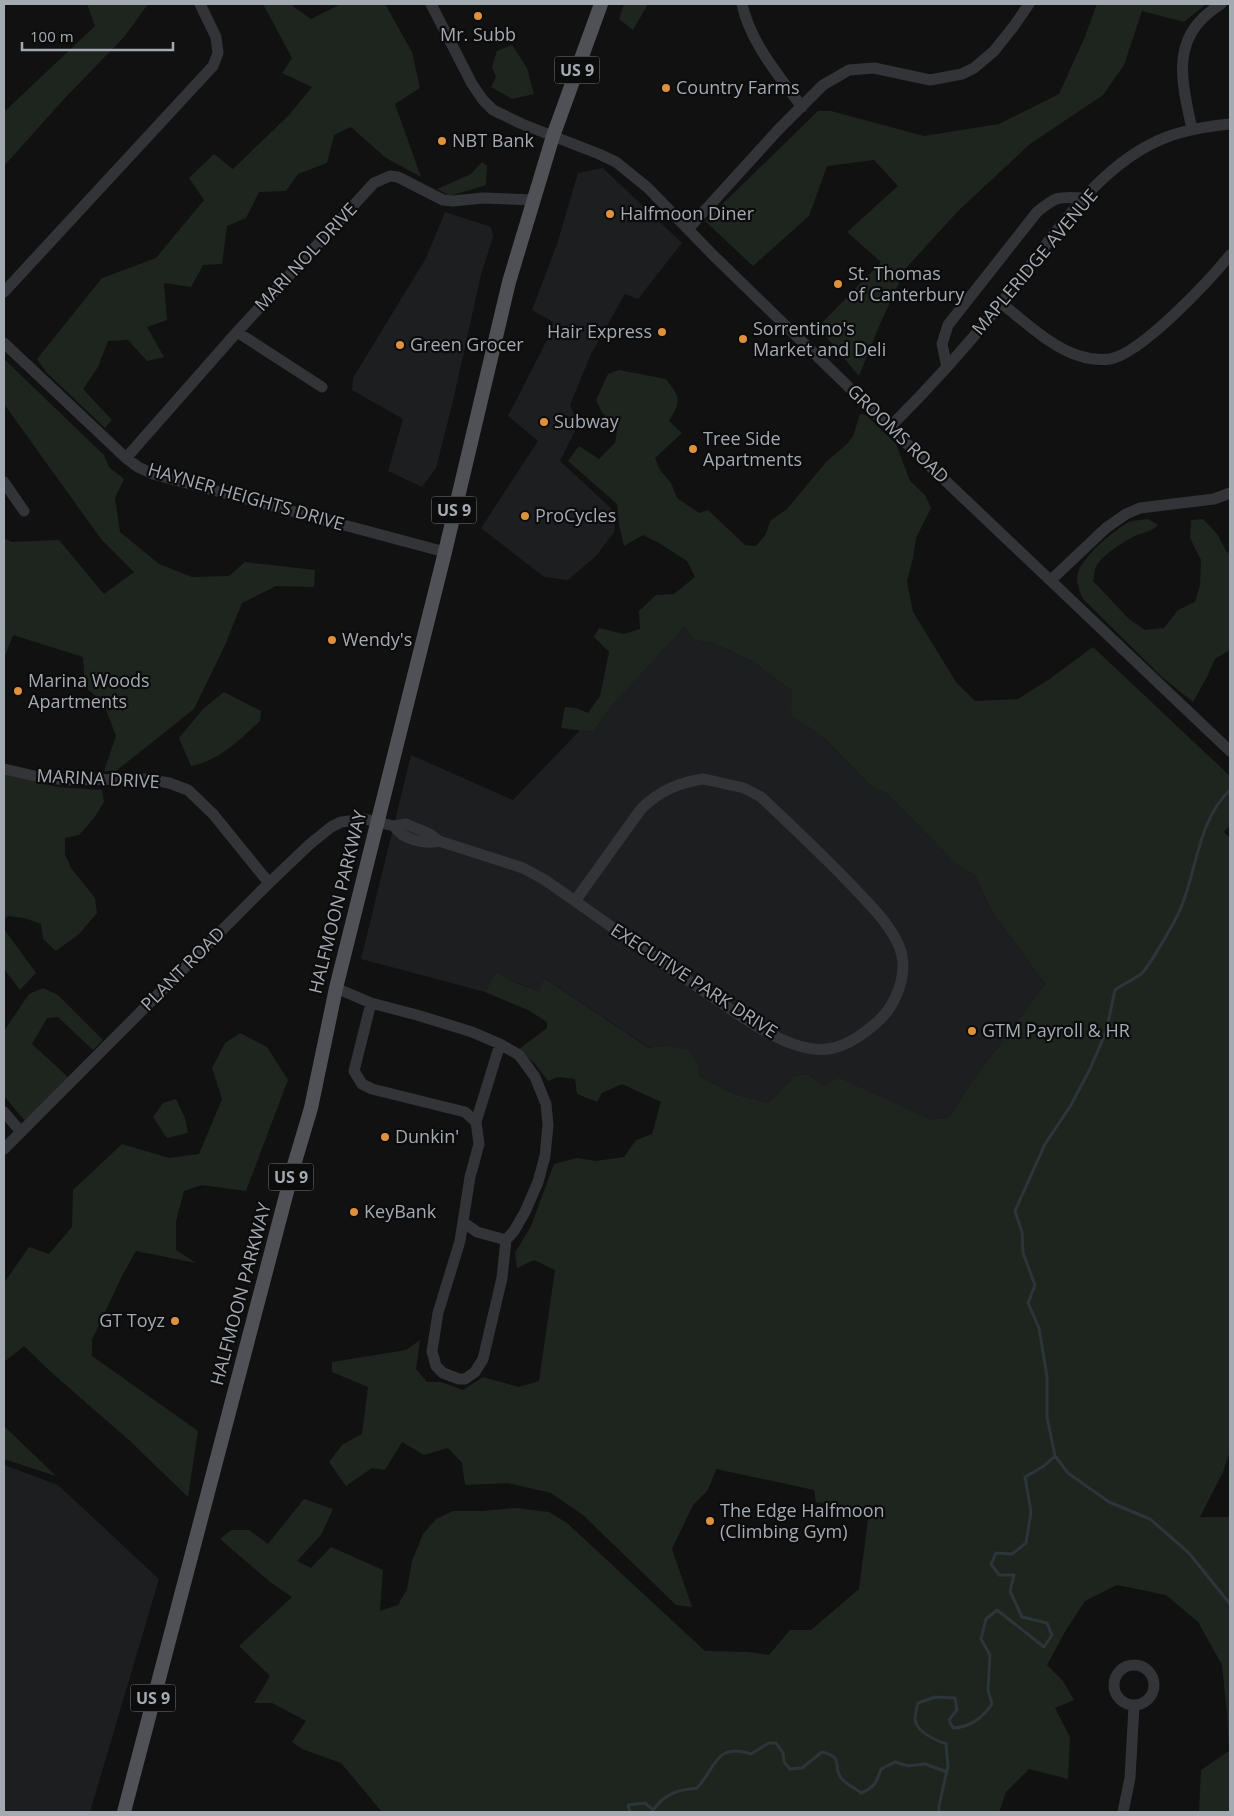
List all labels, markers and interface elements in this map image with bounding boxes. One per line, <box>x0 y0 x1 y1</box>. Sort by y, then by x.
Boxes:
marker: Mr. Subb <box>472 10 484 22</box>
scale bar <box>22 20 174 52</box>
place label: Mr. Subb <box>440 22 516 46</box>
text: 100 m <box>30 26 74 46</box>
road number: US 9 <box>554 56 600 84</box>
place label: Country Farms <box>676 75 800 99</box>
marker: Country Farms <box>660 82 672 94</box>
place label: NBT Bank <box>452 128 534 152</box>
marker: NBT Bank <box>436 135 448 147</box>
street label: MAPLERIDGE AVENUE <box>966 183 1102 339</box>
street label: MARI NOL DRIVE <box>249 197 362 316</box>
place label: Halfmoon Diner <box>620 201 755 225</box>
marker: Halfmoon Diner <box>604 208 616 220</box>
place label: St. Thomas of Canterbury <box>848 261 965 306</box>
marker: St. Thomas of Canterbury <box>832 278 844 290</box>
place label: Sorrentino's Market and Deli <box>753 316 886 361</box>
place label: Hair Express <box>547 319 652 343</box>
marker: Hair Express <box>656 326 668 338</box>
place label: Green Grocer <box>410 332 524 356</box>
marker: Sorrentino's Market and Deli <box>737 333 749 345</box>
marker: Green Grocer <box>394 339 406 351</box>
street label: GROOMS ROAD <box>843 379 955 488</box>
place label: Subway <box>554 409 620 433</box>
marker: Subway <box>538 416 550 428</box>
place label: Tree Side Apartments <box>703 426 802 471</box>
marker: Tree Side Apartments <box>687 443 699 455</box>
street label: HAYNER HEIGHTS DRIVE <box>145 457 347 536</box>
road number: US 9 <box>432 496 476 524</box>
place label: ProCycles <box>535 503 616 527</box>
marker: ProCycles <box>519 510 531 522</box>
place label: Wendy's <box>342 627 412 651</box>
marker: Wendy's <box>326 634 338 646</box>
place label: Marina Woods Apartments <box>28 668 150 713</box>
marker: Marina Woods Apartments <box>12 685 24 697</box>
street label: MARINA DRIVE <box>36 763 160 793</box>
street label: HALFMOON PARKWAY <box>303 807 372 996</box>
street label: EXECUTIVE PARK DRIVE <box>607 917 783 1043</box>
street label: PLANT ROAD <box>135 921 229 1015</box>
place label: GTM Payroll & HR <box>982 1018 1130 1042</box>
marker: GTM Payroll & HR <box>966 1025 978 1037</box>
place label: Dunkin' <box>395 1124 459 1148</box>
marker: Dunkin' <box>379 1131 391 1143</box>
road number: US 9 <box>268 1164 314 1190</box>
street label: HALFMOON PARKWAY <box>204 1199 276 1388</box>
place label: KeyBank <box>364 1199 437 1223</box>
marker: KeyBank <box>348 1206 360 1218</box>
place label: GT Toyz <box>99 1308 165 1332</box>
marker: GT Toyz <box>169 1315 181 1327</box>
place label: The Edge Halfmoon (Climbing Gym) <box>720 1498 885 1543</box>
marker: The Edge Halfmoon (Climbing Gym) <box>704 1515 716 1527</box>
road number: US 9 <box>130 1685 176 1712</box>

